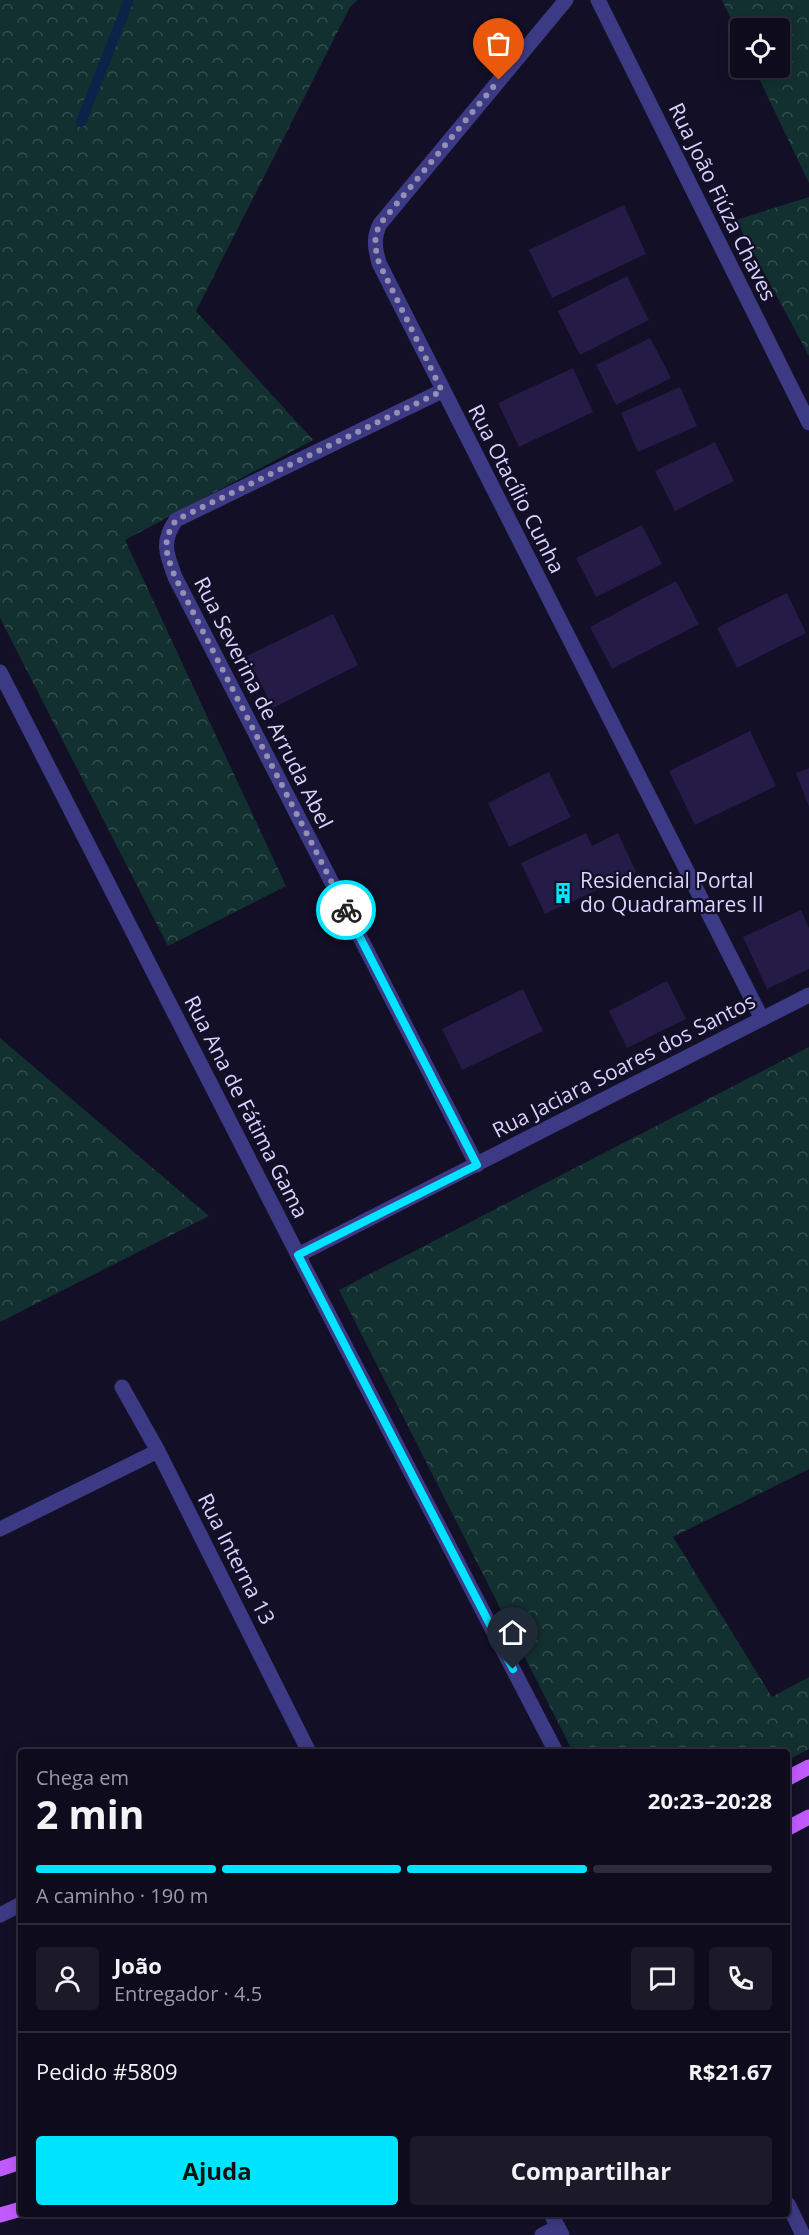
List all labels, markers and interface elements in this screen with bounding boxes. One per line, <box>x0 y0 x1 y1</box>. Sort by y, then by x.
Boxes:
pin <box>473 18 524 80</box>
map controls <box>730 18 790 78</box>
button: locate <box>730 18 790 78</box>
icon: bag <box>482 27 515 60</box>
street label: Rua João Fiúza Chaves <box>663 98 783 305</box>
street label: Rua Otacílio Cunha <box>462 399 572 578</box>
street label: Rua Severina de Arruda Abel <box>188 572 340 833</box>
place label: Residencial Portal do Quadramares II <box>580 866 764 918</box>
courier <box>316 880 376 940</box>
building icon: Residencial Portal do Quadramares II <box>551 881 575 905</box>
icon: bike <box>330 894 363 927</box>
street label: Rua Jaciara Soares dos Santos <box>487 986 760 1144</box>
street label: Rua Ana de Fátima Gama <box>179 990 315 1223</box>
street label: Rua Interna 13 <box>192 1488 282 1629</box>
pin <box>487 1607 538 1669</box>
icon: home <box>496 1616 529 1649</box>
text: Chega em <box>36 1764 129 1791</box>
text: 20:23–20:28 <box>648 1785 772 1815</box>
text: 2 min <box>36 1787 144 1840</box>
text: A caminho · 190 m <box>36 1882 208 1909</box>
button: person <box>36 1947 99 2010</box>
button: chat <box>631 1947 694 2010</box>
button: phone <box>709 1947 772 2010</box>
text: João <box>114 1950 162 1980</box>
text: Entregador · 4.5 <box>114 1980 262 2007</box>
text: Pedido #5809 <box>36 2056 178 2086</box>
text: R$21.67 <box>688 2056 772 2086</box>
button: Ajuda <box>36 2136 398 2205</box>
button: Compartilhar <box>410 2136 772 2205</box>

